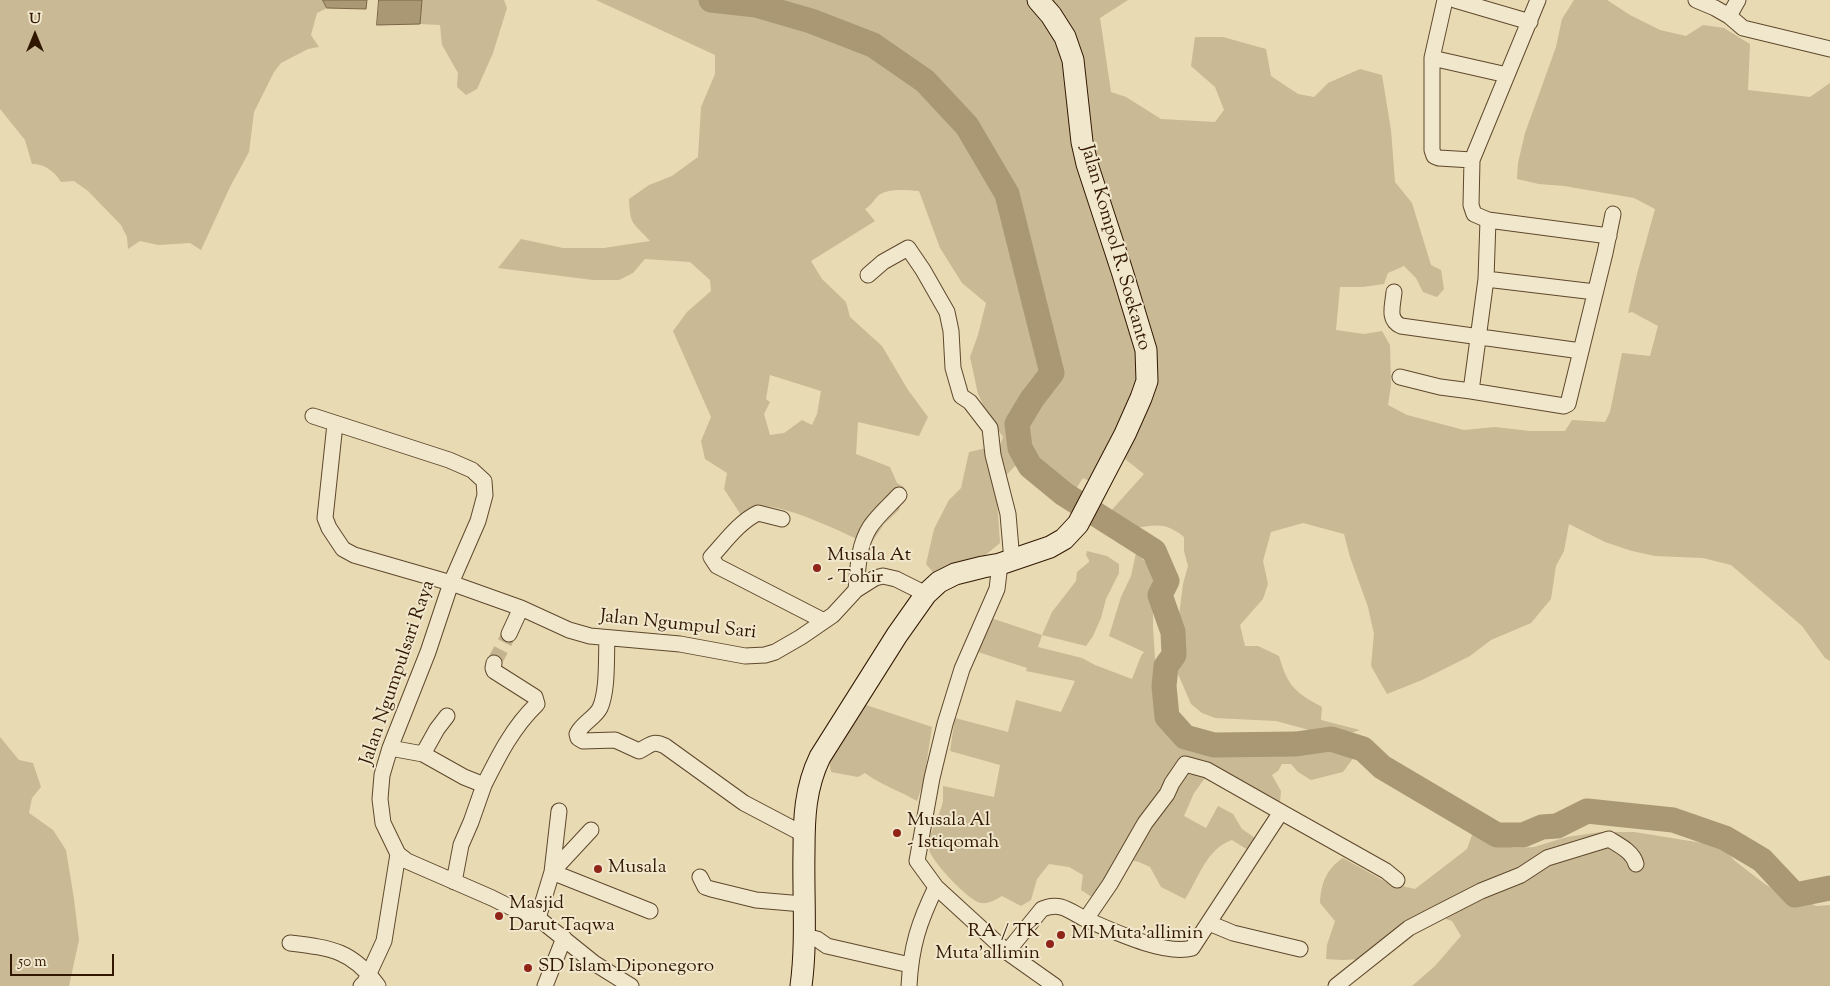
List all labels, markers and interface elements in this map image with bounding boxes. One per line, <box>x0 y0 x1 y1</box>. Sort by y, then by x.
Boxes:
north arrow <box>10 10 60 60</box>
text: U <box>29 10 41 30</box>
street label: Jalan Kompol R. Soekanto <box>1074 143 1154 353</box>
place label: Musala At - Tohir <box>827 546 911 590</box>
marker: Musala At - Tohir <box>811 562 823 574</box>
street label: Jalan Ngumpulsari Raya <box>357 578 441 768</box>
street label: Jalan Ngumpul Sari <box>599 606 757 646</box>
place label: Musala Al - Istiqomah <box>907 811 999 855</box>
marker: Musala Al - Istiqomah <box>891 827 903 839</box>
place label: Musala <box>608 858 666 880</box>
marker: Musala <box>592 863 604 875</box>
place label: Masjid Darut Taqwa <box>509 894 615 938</box>
marker: Masjid Darut Taqwa <box>493 910 505 922</box>
place label: RA / TK Muta'allimin <box>935 922 1040 966</box>
place label: MI Muta'allimin <box>1071 924 1203 946</box>
marker: MI Muta'allimin <box>1055 929 1067 941</box>
marker: RA / TK Muta'allimin <box>1044 938 1056 950</box>
scale bar <box>12 944 116 976</box>
text: 50 m <box>18 952 47 973</box>
place label: SD Islam Diponegoro <box>538 957 714 979</box>
marker: SD Islam Diponegoro <box>522 962 534 974</box>

